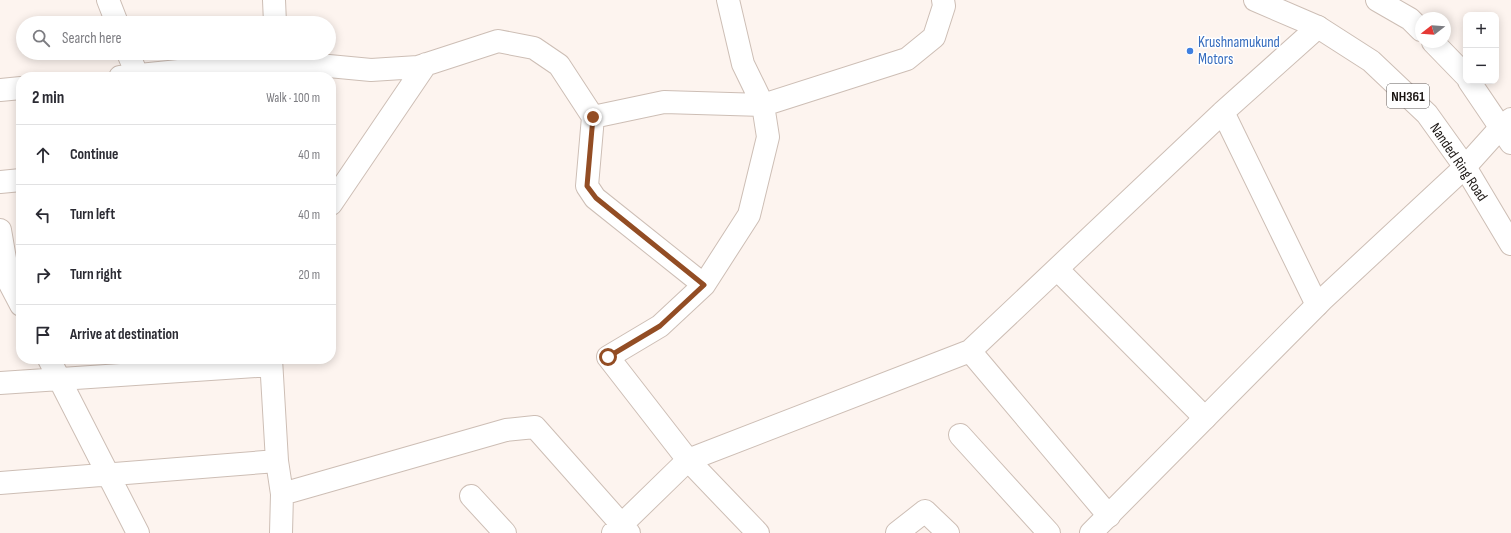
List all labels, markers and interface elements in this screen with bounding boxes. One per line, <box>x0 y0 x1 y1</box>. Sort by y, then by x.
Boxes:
north arrow <box>1415 12 1451 48</box>
map controls <box>1463 12 1499 84</box>
button: + <box>1463 12 1499 48</box>
search box <box>16 16 336 60</box>
icon: search <box>30 27 52 49</box>
text: Search here <box>62 29 122 48</box>
place label: Krushnamukund Motors <box>1198 33 1280 69</box>
marker: Krushnamukund Motors <box>1185 46 1195 56</box>
button: − <box>1463 48 1499 84</box>
road number: NH361 <box>1387 84 1429 108</box>
text: 2 min <box>32 88 64 108</box>
text: Walk · 100 m <box>266 90 320 106</box>
route end <box>584 108 602 126</box>
street label: Nanded Ring Road <box>1425 120 1492 205</box>
icon: ahead <box>32 144 54 166</box>
text: Continue <box>70 145 119 164</box>
text: 40 m <box>298 147 320 163</box>
icon: left <box>32 204 54 226</box>
text: Turn left <box>70 205 115 224</box>
text: 40 m <box>298 207 320 223</box>
icon: right <box>32 264 54 286</box>
text: Turn right <box>70 265 122 284</box>
text: 20 m <box>298 267 320 283</box>
icon: arrive <box>32 324 54 346</box>
text: Arrive at destination <box>70 325 179 344</box>
route start <box>599 348 617 366</box>

